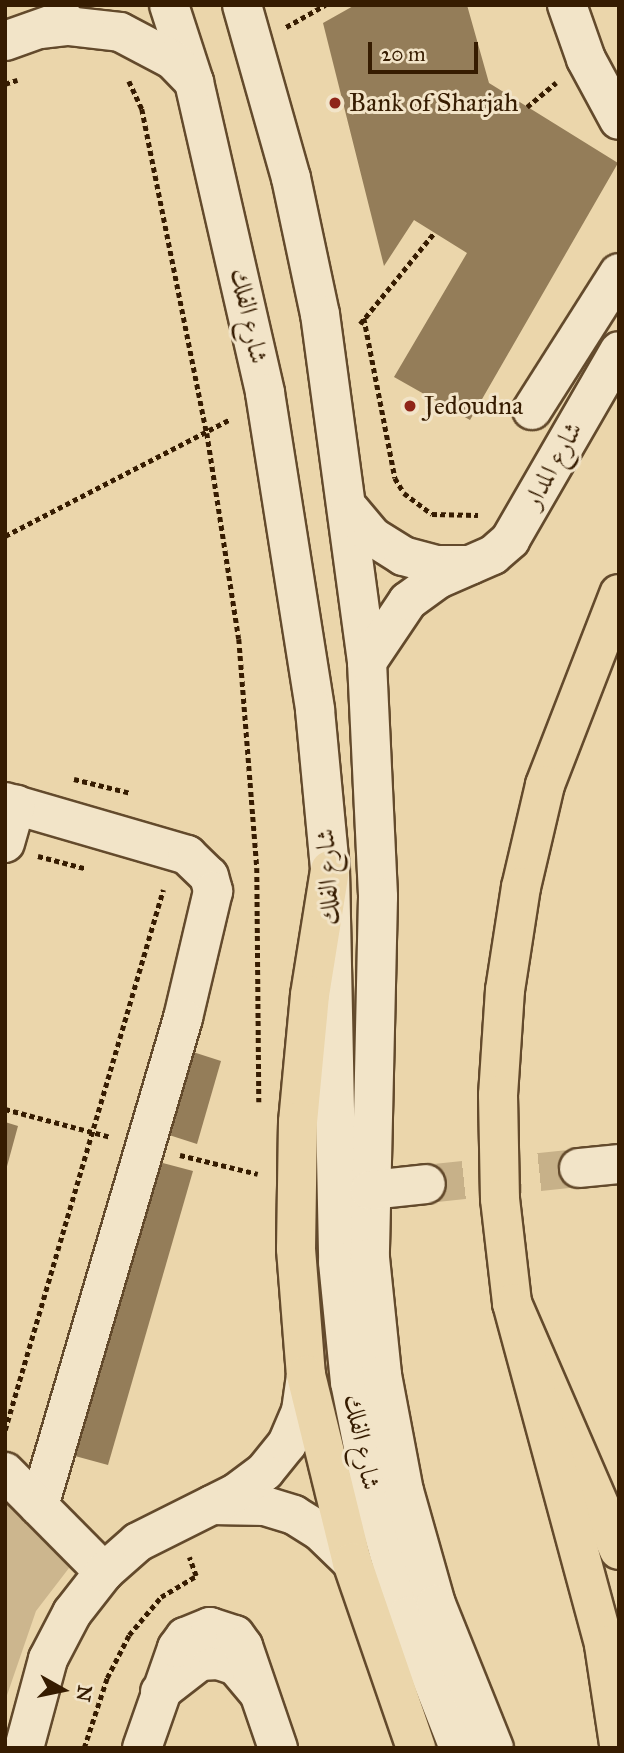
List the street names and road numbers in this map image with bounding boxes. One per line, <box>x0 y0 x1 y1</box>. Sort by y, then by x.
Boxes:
street label: شارع الفلك <box>224 265 274 367</box>
street label: شارع المدار <box>517 416 589 514</box>
street label: شارع الفلك <box>310 828 346 926</box>
street label: شارع الفلك <box>337 1391 387 1493</box>

